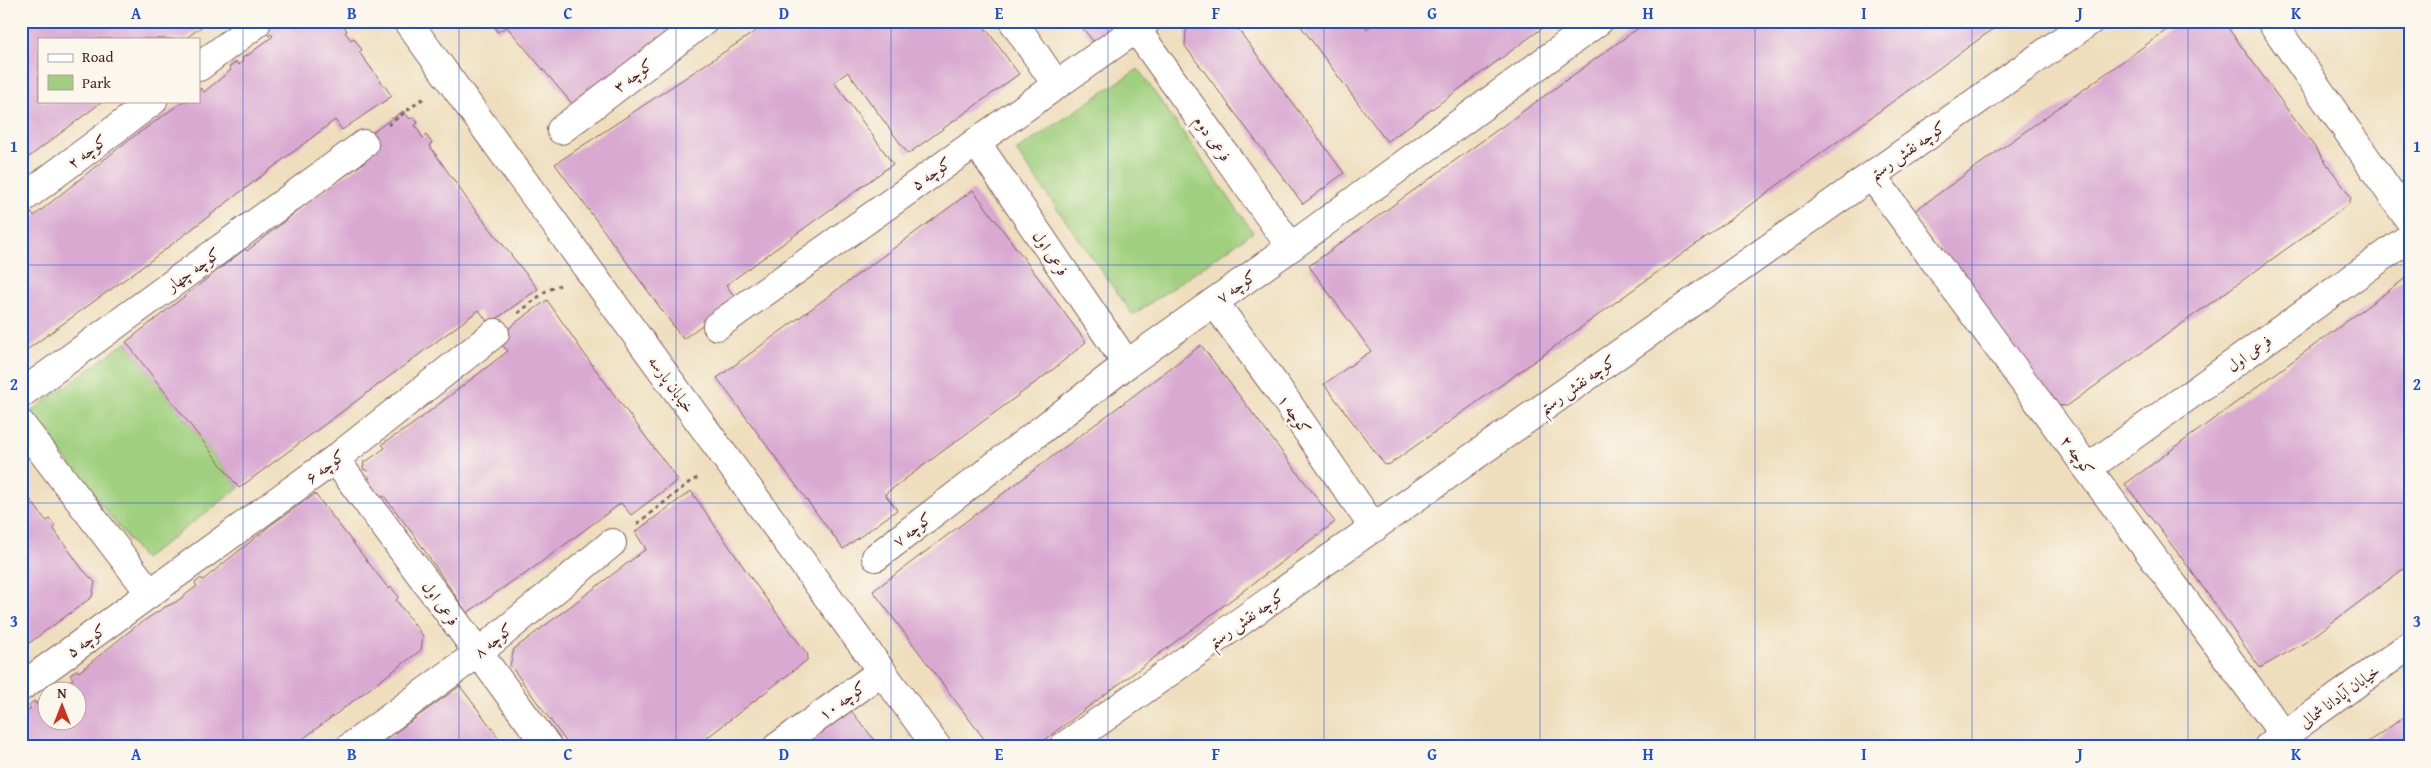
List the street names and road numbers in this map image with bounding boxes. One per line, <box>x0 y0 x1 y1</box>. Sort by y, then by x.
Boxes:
street label: کوچه ۳ <box>608 52 658 98</box>
street label: فرعی دوم <box>1186 110 1238 168</box>
street label: کوچه نقش رستم <box>1863 114 1953 190</box>
street label: کوچه ۲ <box>62 128 112 174</box>
street label: کوچه ۵ <box>906 150 956 196</box>
street label: فرعی اول <box>1027 225 1075 281</box>
street label: کوچه چهار <box>159 241 225 298</box>
street label: کوچه ۷ <box>1211 263 1261 309</box>
street label: فرعی اول <box>2222 328 2276 378</box>
street label: کوچه نقش رستم <box>1533 348 1623 424</box>
street label: خیابان پارسه <box>643 350 701 418</box>
street label: کوچه ۱ <box>1272 389 1318 439</box>
street label: کوچه ۲ <box>2055 430 2101 480</box>
street label: کوچه ۶ <box>300 443 350 489</box>
street label: کوچه ۷ <box>887 506 937 552</box>
street label: فرعی اول <box>416 576 466 630</box>
street label: کوچه نقش رستم <box>1202 582 1292 658</box>
street label: کوچه ۵ <box>61 617 111 663</box>
street label: کوچه ۸ <box>468 617 518 663</box>
street label: خیابان آپادانا شمالی <box>2294 658 2384 734</box>
street label: کوچه ۱۰ <box>813 674 871 726</box>

